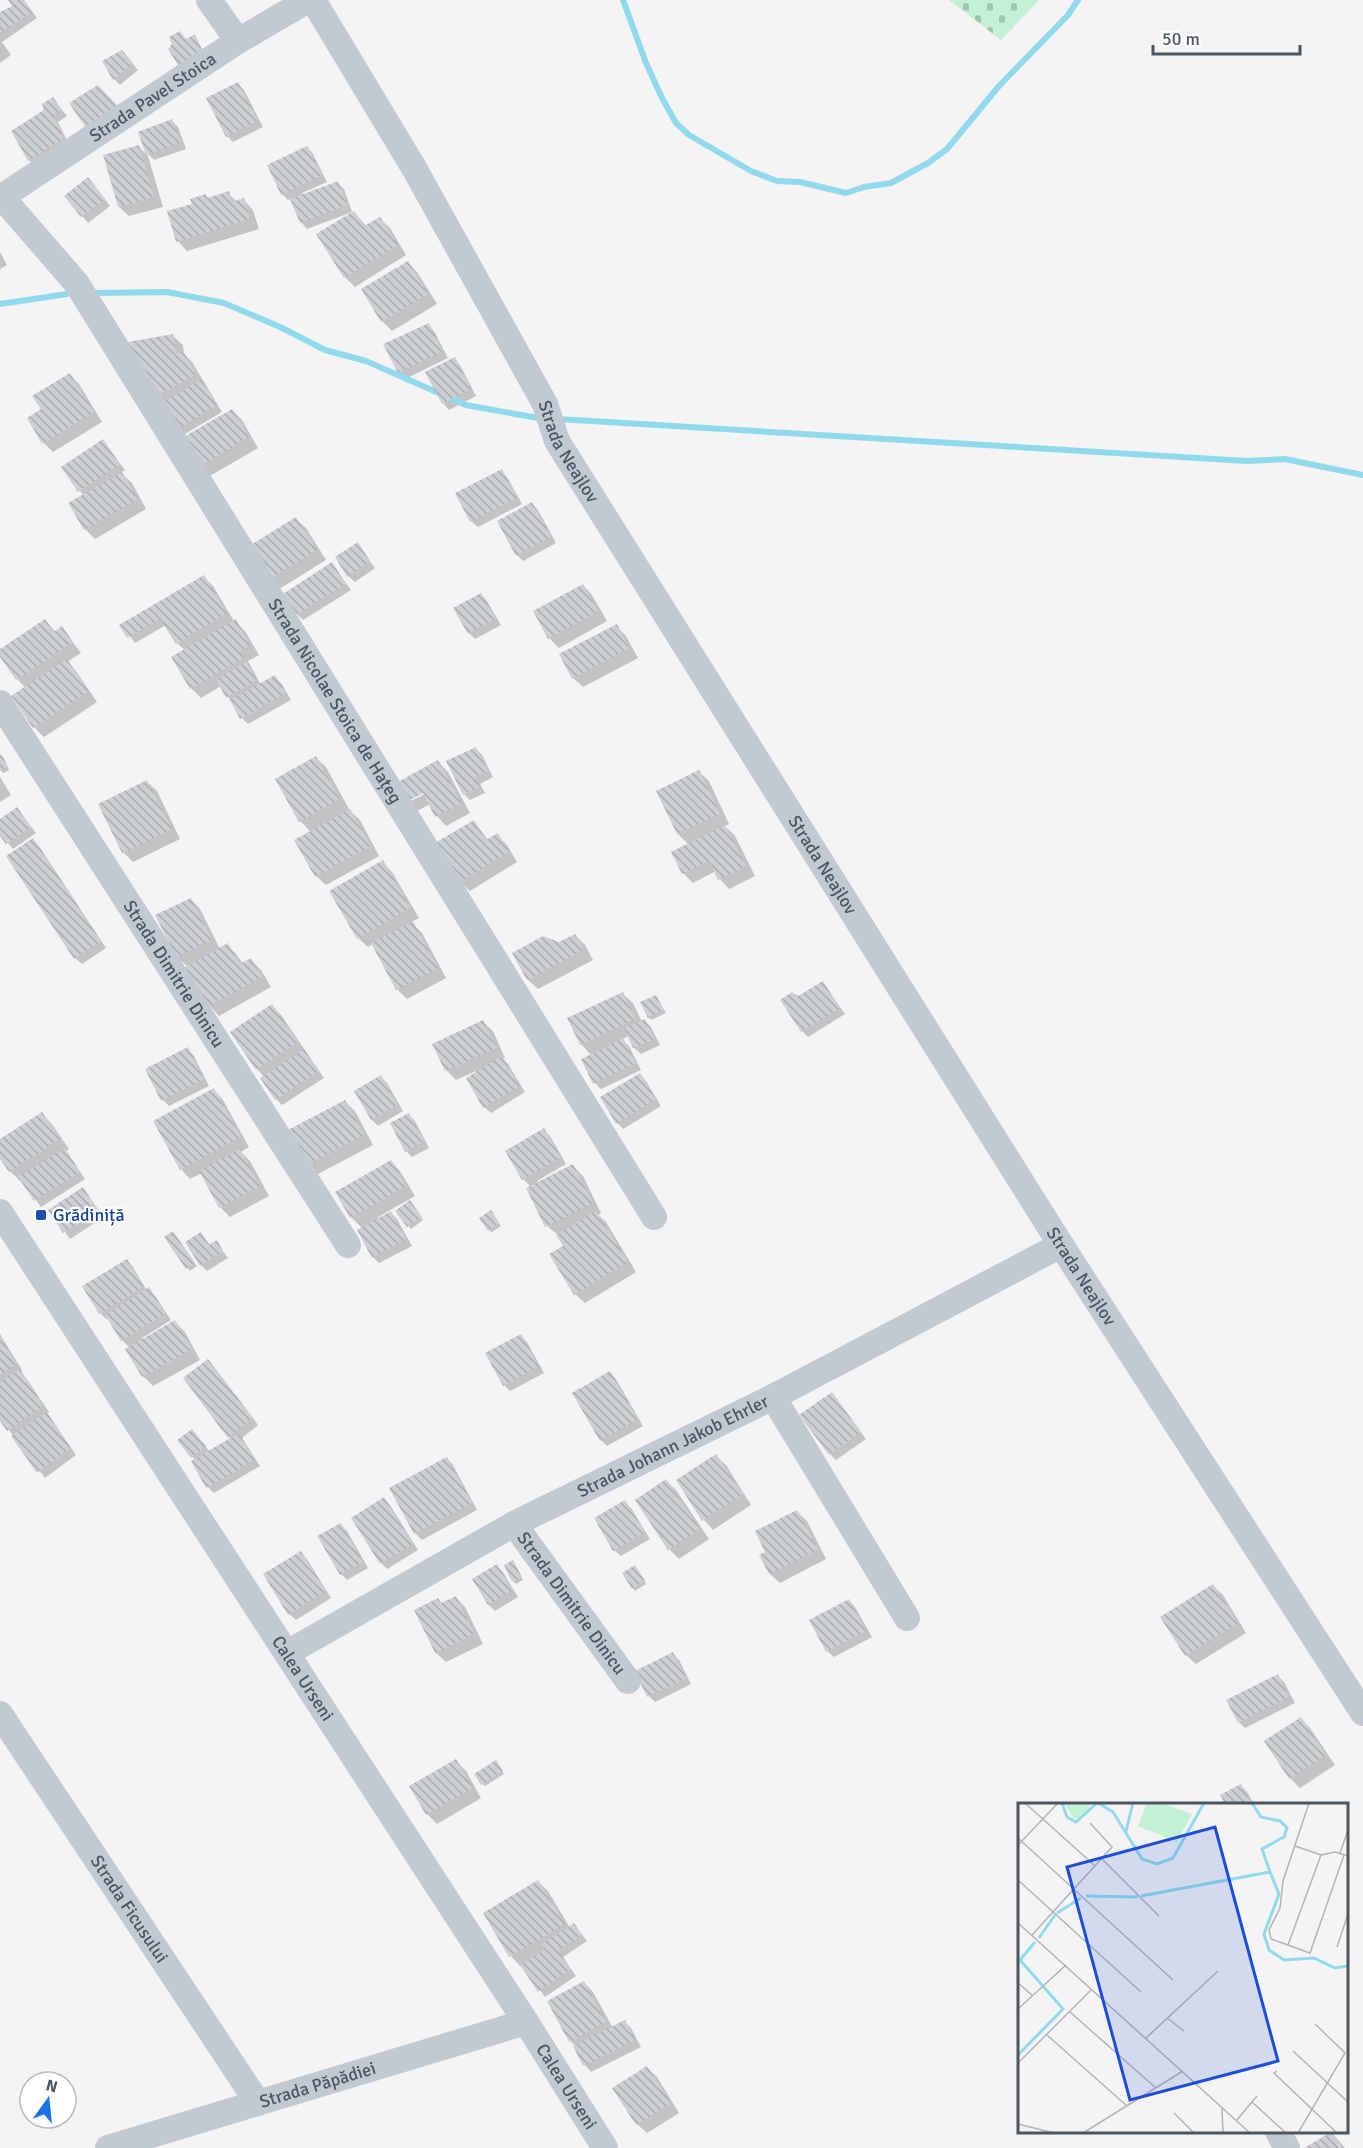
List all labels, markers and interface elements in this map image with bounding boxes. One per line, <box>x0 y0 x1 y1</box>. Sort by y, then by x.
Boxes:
scale bar <box>1153 18 1300 56</box>
text: 50 m <box>1162 28 1200 50</box>
street label: Strada Pavel Stoica <box>85 47 220 147</box>
street label: Strada Neajlov <box>534 398 604 507</box>
street label: Strada Nicolae Stoica de Hațeg <box>263 594 407 808</box>
street label: Strada Neajlov <box>783 811 862 919</box>
street label: Strada Dimitrie Dinicu <box>119 896 229 1052</box>
place label: Grădiniță <box>53 1204 125 1226</box>
marker: Grădiniță <box>34 1208 48 1222</box>
street label: Strada Neajlov <box>1042 1223 1121 1330</box>
street label: Strada Johann Jakob Ehrler <box>574 1390 772 1502</box>
street label: Strada Dimitrie Dinicu <box>512 1528 631 1679</box>
street label: Calea Urseni <box>267 1631 339 1725</box>
inset map <box>1018 1803 1348 2133</box>
street label: Strada Ficusului <box>86 1851 173 1967</box>
street label: Calea Urseni <box>531 2039 602 2134</box>
street label: Strada Păpădiei <box>257 2057 378 2113</box>
north arrow <box>18 2070 78 2130</box>
text: N <box>44 2075 60 2098</box>

